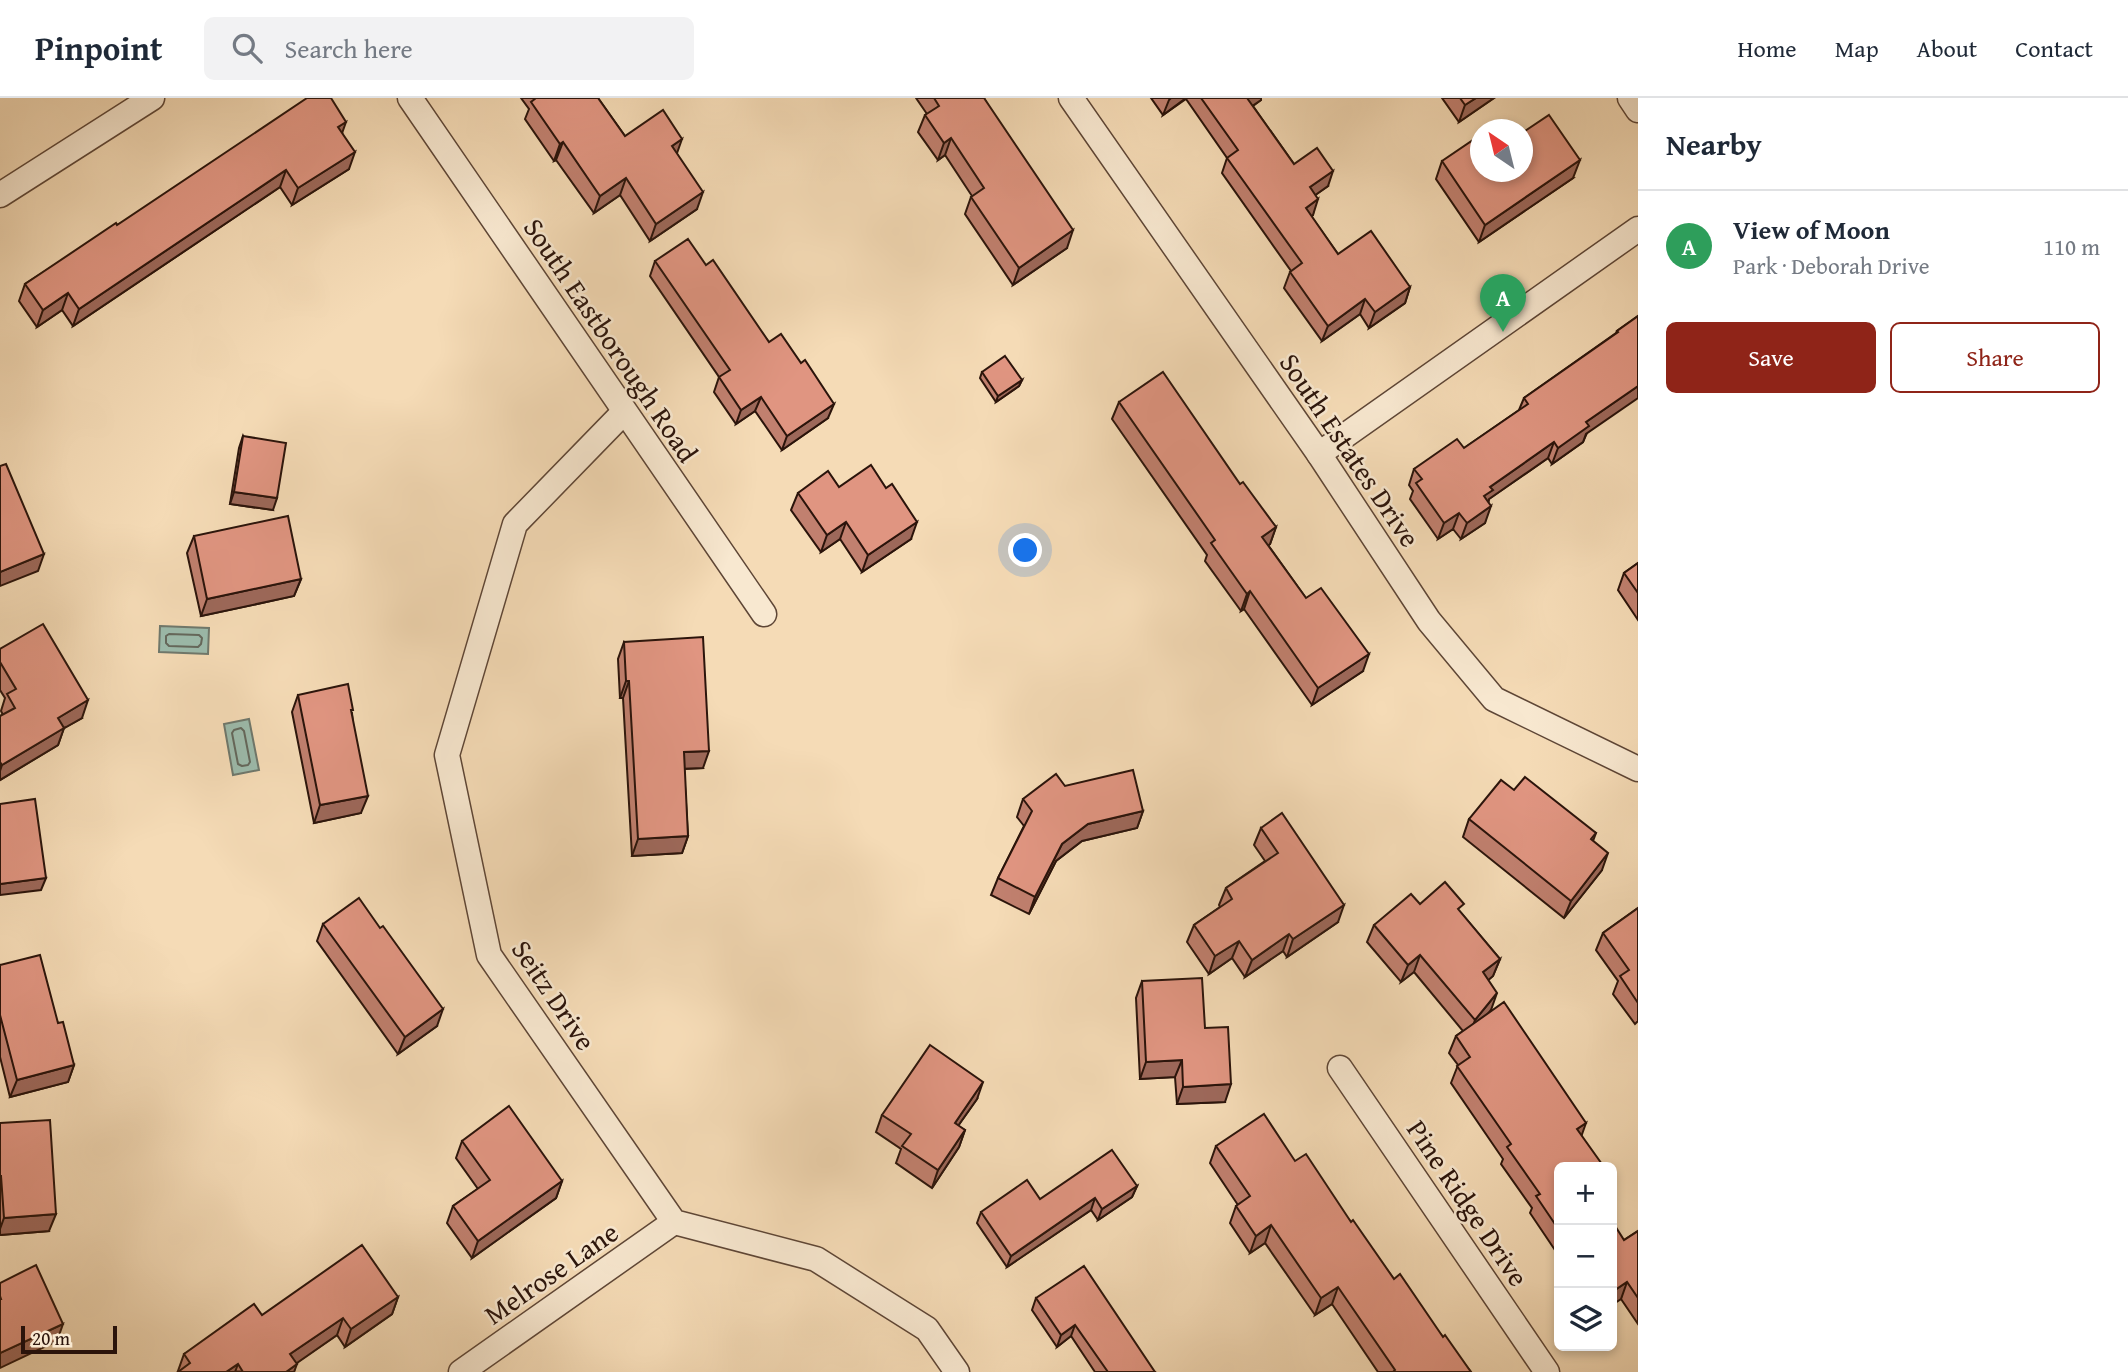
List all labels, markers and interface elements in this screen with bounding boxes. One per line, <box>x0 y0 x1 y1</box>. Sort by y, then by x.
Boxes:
search box <box>204 17 694 80</box>
text: Pinpoint <box>35 24 162 72</box>
icon: search <box>228 29 266 67</box>
text: Search here <box>284 29 413 68</box>
text: Home <box>1738 31 1797 66</box>
text: Map <box>1835 31 1879 66</box>
text: About <box>1917 31 1977 66</box>
text: Contact <box>2015 31 2093 66</box>
north arrow <box>1470 119 1533 182</box>
text: Nearby <box>1666 122 1762 166</box>
street label: South Eastborough Road <box>514 209 709 470</box>
text: View of Moon <box>1733 210 1890 249</box>
text: A <box>1682 230 1696 263</box>
text: 110 m <box>2043 230 2100 263</box>
text: Park · Deborah Drive <box>1733 249 1929 282</box>
pin: A <box>1480 274 1526 332</box>
button: Save <box>1666 322 1876 393</box>
button: Share <box>1890 322 2100 393</box>
street label: South Estates Drive <box>1270 344 1431 555</box>
your location <box>1008 533 1042 567</box>
street label: Seitz Drive <box>502 931 607 1058</box>
street label: Pine Ridge Drive <box>1397 1111 1539 1294</box>
map controls <box>1554 1162 1617 1351</box>
button: + <box>1554 1162 1617 1225</box>
street label: Melrose Lane <box>475 1211 626 1334</box>
button: − <box>1554 1225 1617 1288</box>
button: layers <box>1554 1288 1617 1351</box>
scale bar <box>21 1323 117 1355</box>
text: 20 m <box>32 1324 70 1352</box>

